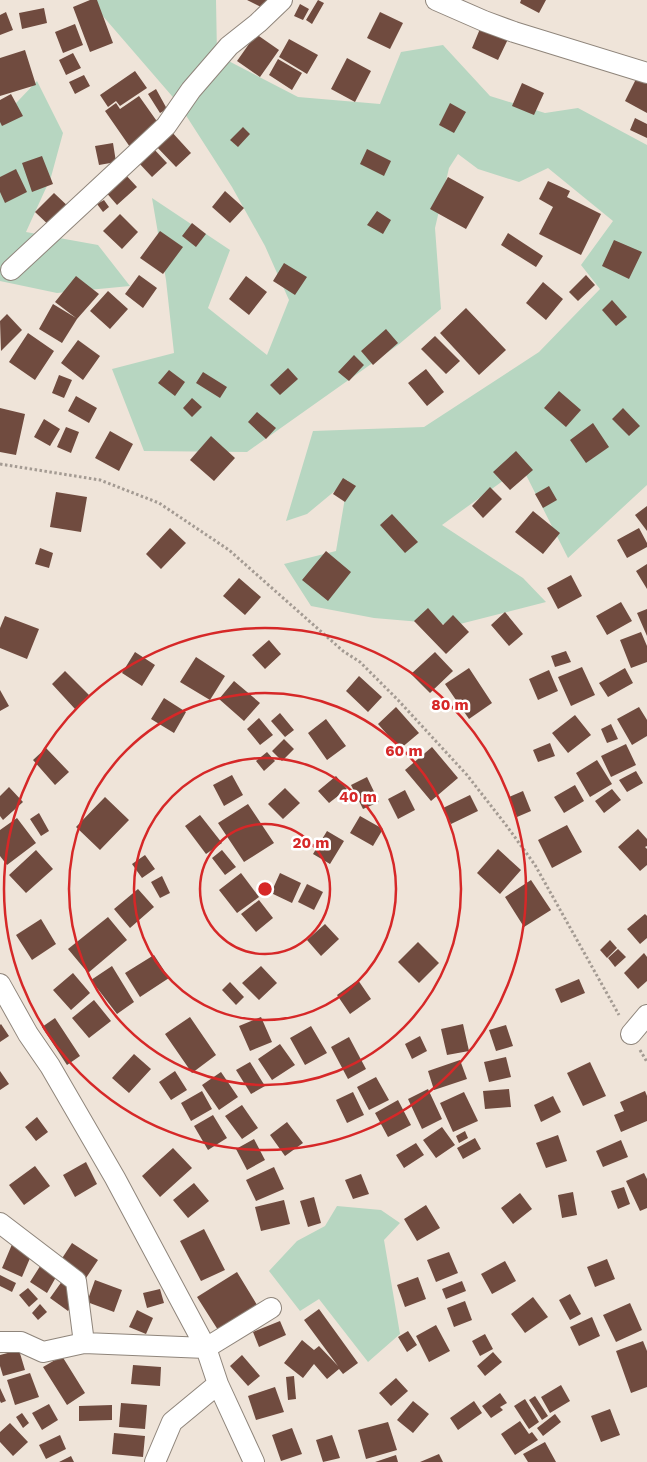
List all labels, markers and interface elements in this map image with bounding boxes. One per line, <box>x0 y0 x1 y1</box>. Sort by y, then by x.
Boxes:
text: 80 m <box>431 696 469 714</box>
text: 60 m <box>385 742 423 760</box>
text: 40 m <box>339 788 377 806</box>
text: 20 m <box>292 834 330 852</box>
centre of rings <box>256 880 274 898</box>

